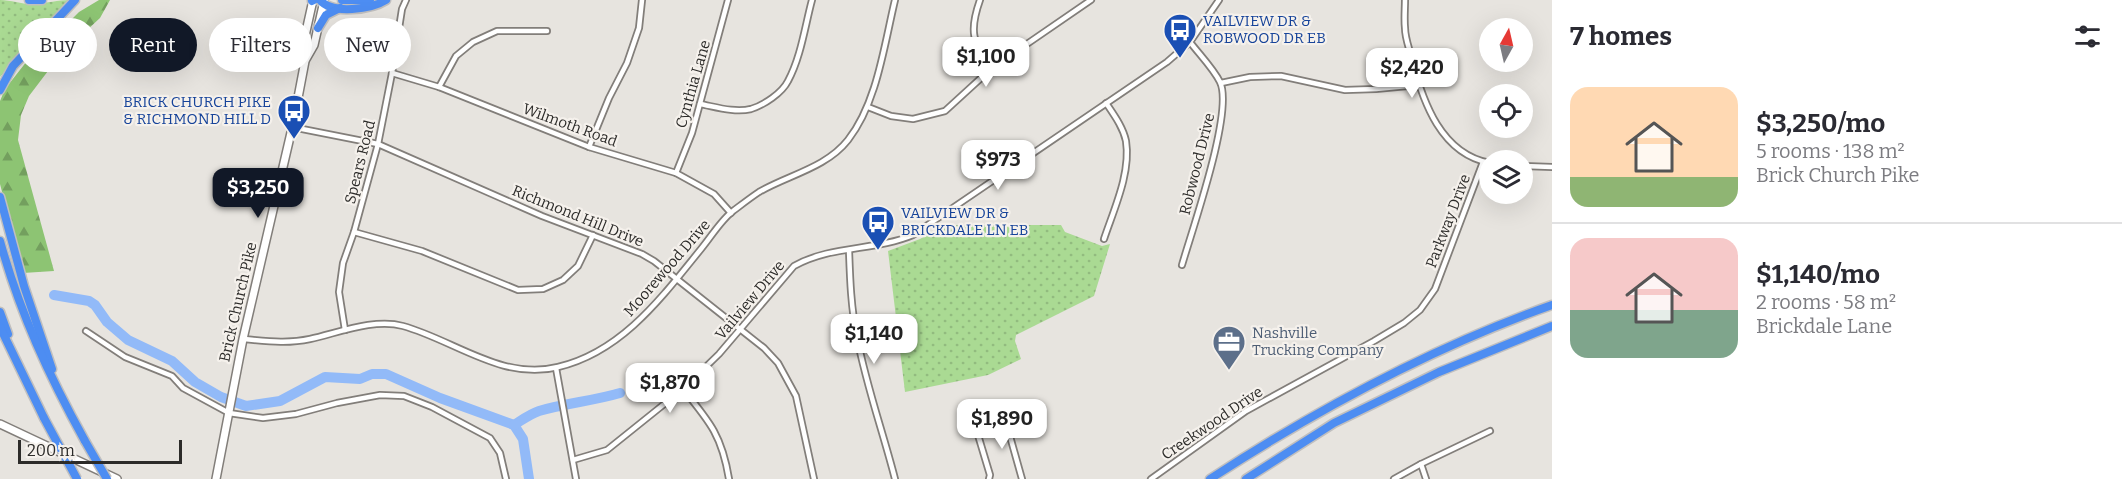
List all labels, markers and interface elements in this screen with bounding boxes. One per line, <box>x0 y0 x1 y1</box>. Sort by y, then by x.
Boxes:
bus stop icon: VAILVIEW DR & ROBWOOD DR EB <box>1162 12 1198 59</box>
place label: VAILVIEW DR & ROBWOOD DR EB <box>1203 12 1326 47</box>
chip: Buy <box>18 18 97 72</box>
chip: Rent <box>109 18 197 72</box>
chip: Filters <box>209 18 312 72</box>
chip: New <box>324 18 411 72</box>
north arrow <box>1479 18 1533 72</box>
map controls <box>1479 18 1533 204</box>
icon: filters <box>2071 20 2104 53</box>
text: 7 homes <box>1570 21 1672 52</box>
pin: $1,100 <box>937 37 1035 88</box>
street label: Cynthia Lane <box>672 38 714 130</box>
text: $1,100 <box>956 44 1016 68</box>
pin: $2,420 <box>1363 48 1461 99</box>
text: $2,420 <box>1380 55 1444 79</box>
button: locate <box>1479 84 1533 138</box>
place label: BRICK CHURCH PIKE & RICHMOND HILL D <box>123 93 271 128</box>
bus stop icon: BRICK CHURCH PIKE & RICHMOND HILL D <box>276 93 312 140</box>
street label: Wilmoth Road <box>520 100 620 150</box>
text: $3,250/mo <box>1756 108 1885 139</box>
street label: Robwood Drive <box>1176 111 1218 217</box>
icon: home <box>1618 111 1690 183</box>
street label: Spears Road <box>341 118 379 206</box>
text: 5 rooms · 138 m² <box>1756 139 1905 163</box>
pin: $973 <box>962 140 1034 191</box>
text: $973 <box>975 147 1021 171</box>
button: layers <box>1479 150 1533 204</box>
text: Brick Church Pike <box>1756 163 1919 187</box>
pin: $3,250 <box>209 168 307 219</box>
street label: Parkway Drive <box>1422 172 1474 270</box>
text: $3,250 <box>227 175 289 199</box>
street label: Richmond Hill Drive <box>510 181 646 251</box>
bus stop icon: VAILVIEW DR & BRICKDALE LN EB <box>860 204 896 251</box>
place label: VAILVIEW DR & BRICKDALE LN EB <box>901 204 1029 239</box>
street label: Moorewood Drive <box>620 216 714 320</box>
street label: Brick Church Pike <box>215 240 261 364</box>
street label: Vailview Drive <box>712 257 788 343</box>
text: $1,140/mo <box>1756 259 1880 290</box>
icon: home <box>1618 262 1690 334</box>
text: 2 rooms · 58 m² <box>1756 290 1896 314</box>
pin: $1,140 <box>825 314 923 365</box>
text: Brickdale Lane <box>1756 314 1892 338</box>
text: $1,140 <box>845 321 903 345</box>
office icon: Nashville Trucking Company <box>1211 324 1247 371</box>
place label: Nashville Trucking Company <box>1252 324 1384 359</box>
pin: $1,870 <box>621 363 719 414</box>
text: $1,870 <box>640 370 700 394</box>
street label: Creekwood Drive <box>1158 383 1266 463</box>
pin: $1,890 <box>953 399 1051 450</box>
text: $1,890 <box>971 406 1033 430</box>
scale bar <box>18 437 182 464</box>
text: 200 m <box>27 441 75 460</box>

